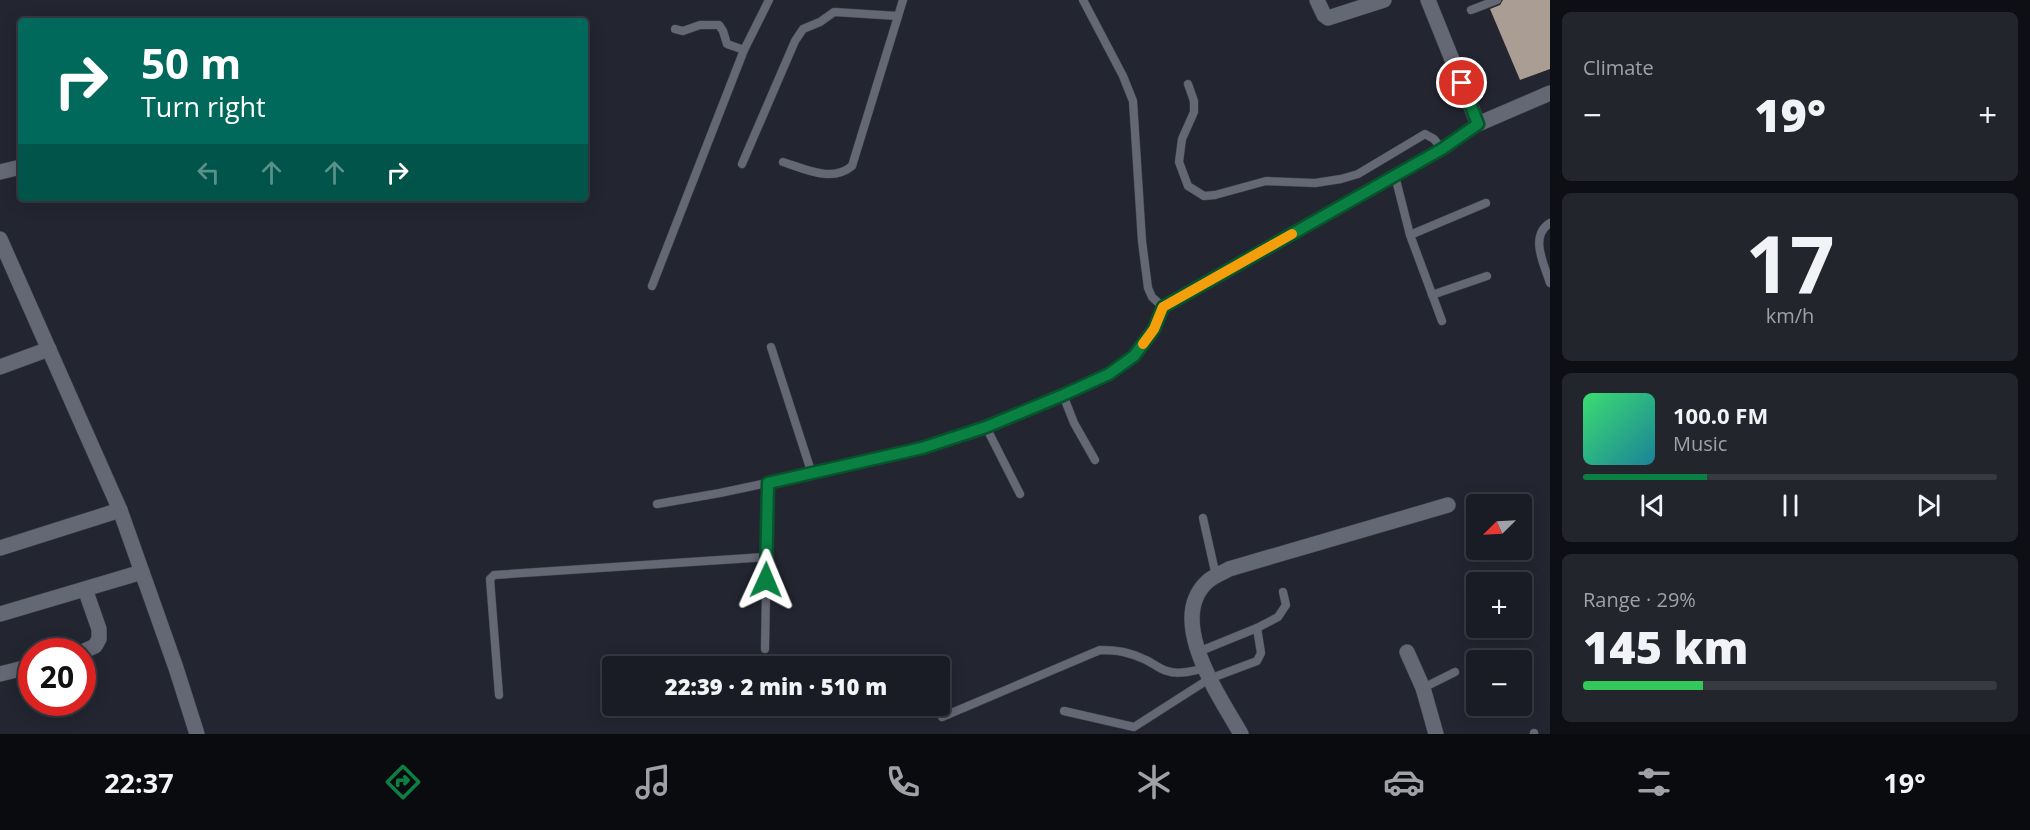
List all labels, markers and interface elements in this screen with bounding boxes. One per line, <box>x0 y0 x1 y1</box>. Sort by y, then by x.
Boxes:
text: 50 m <box>141 34 241 91</box>
icon: right <box>42 42 120 120</box>
text: Climate <box>1583 54 1654 81</box>
pin <box>1436 57 1487 108</box>
icon: arrive <box>1445 66 1478 99</box>
text: 19° <box>1754 84 1826 145</box>
text: Turn right <box>141 88 266 125</box>
text: − <box>1583 92 1602 137</box>
text: + <box>1978 92 1997 137</box>
icon: left <box>192 156 225 189</box>
icon: ahead <box>255 156 288 189</box>
icon: ahead <box>318 156 351 189</box>
icon: right <box>381 156 414 189</box>
text: 17 <box>1745 210 1835 316</box>
text: km/h <box>1766 302 1814 329</box>
text: 100.0 FM <box>1673 400 1768 430</box>
text: Music <box>1673 430 1727 457</box>
icon: previous <box>1636 489 1669 522</box>
icon: pause <box>1774 489 1807 522</box>
icon: next <box>1912 489 1945 522</box>
north arrow <box>1466 494 1532 560</box>
map controls <box>1466 494 1532 716</box>
position arrow <box>734 548 798 612</box>
button: + <box>1466 572 1532 638</box>
text: Range · 29% <box>1583 586 1696 613</box>
text: 145 km <box>1583 616 1748 677</box>
speed limit sign: 20 <box>18 638 96 716</box>
button: − <box>1466 650 1532 716</box>
text: 22:39 · 2 min · 510 m <box>665 671 887 701</box>
icon: directions <box>382 761 424 803</box>
icon: music <box>632 761 674 803</box>
icon: phone <box>882 761 924 803</box>
icon: climate <box>1133 761 1175 803</box>
icon: car <box>1383 761 1425 803</box>
icon: filters <box>1633 761 1675 803</box>
text: 22:37 <box>104 764 174 801</box>
text: 19° <box>1883 764 1926 801</box>

